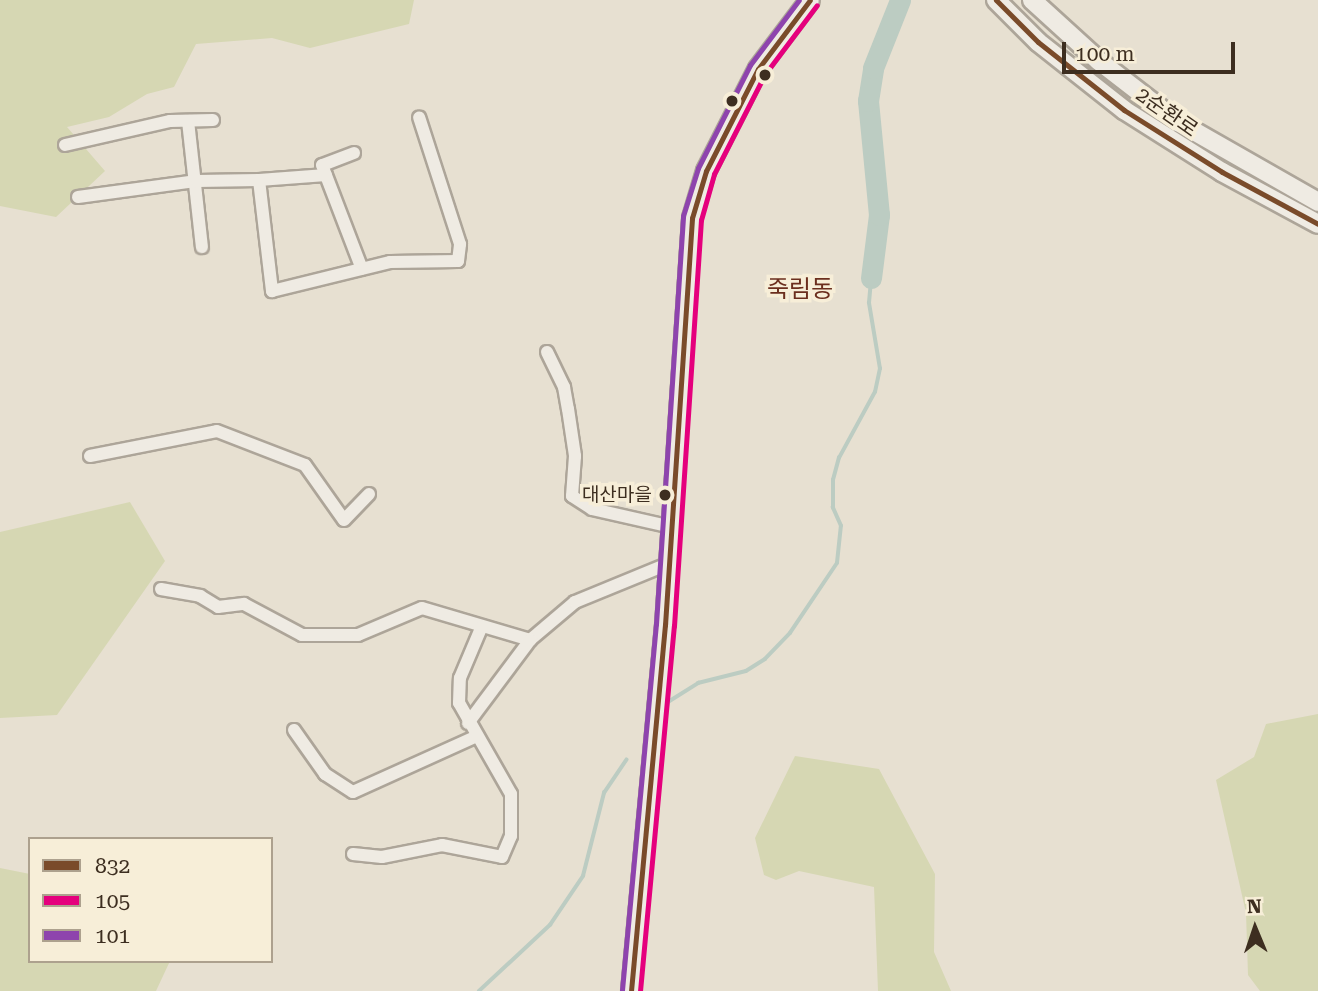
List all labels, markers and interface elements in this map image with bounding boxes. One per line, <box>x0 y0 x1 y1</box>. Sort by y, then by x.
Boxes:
scale bar <box>1066 28 1239 72</box>
text: 100 m <box>1075 42 1135 66</box>
unlabelled marker <box>758 68 772 82</box>
street label: 2순환로 <box>1131 82 1203 142</box>
unlabelled marker <box>725 94 739 108</box>
district label: 죽림동 <box>767 276 833 304</box>
place label: 대산마을 <box>582 484 652 506</box>
marker: 대산마을 <box>658 488 672 502</box>
legend <box>28 837 273 963</box>
text: 832 <box>95 854 130 878</box>
text: 105 <box>95 889 130 913</box>
north arrow <box>1220 893 1290 963</box>
text: N <box>1247 895 1262 918</box>
text: 101 <box>95 924 130 948</box>

